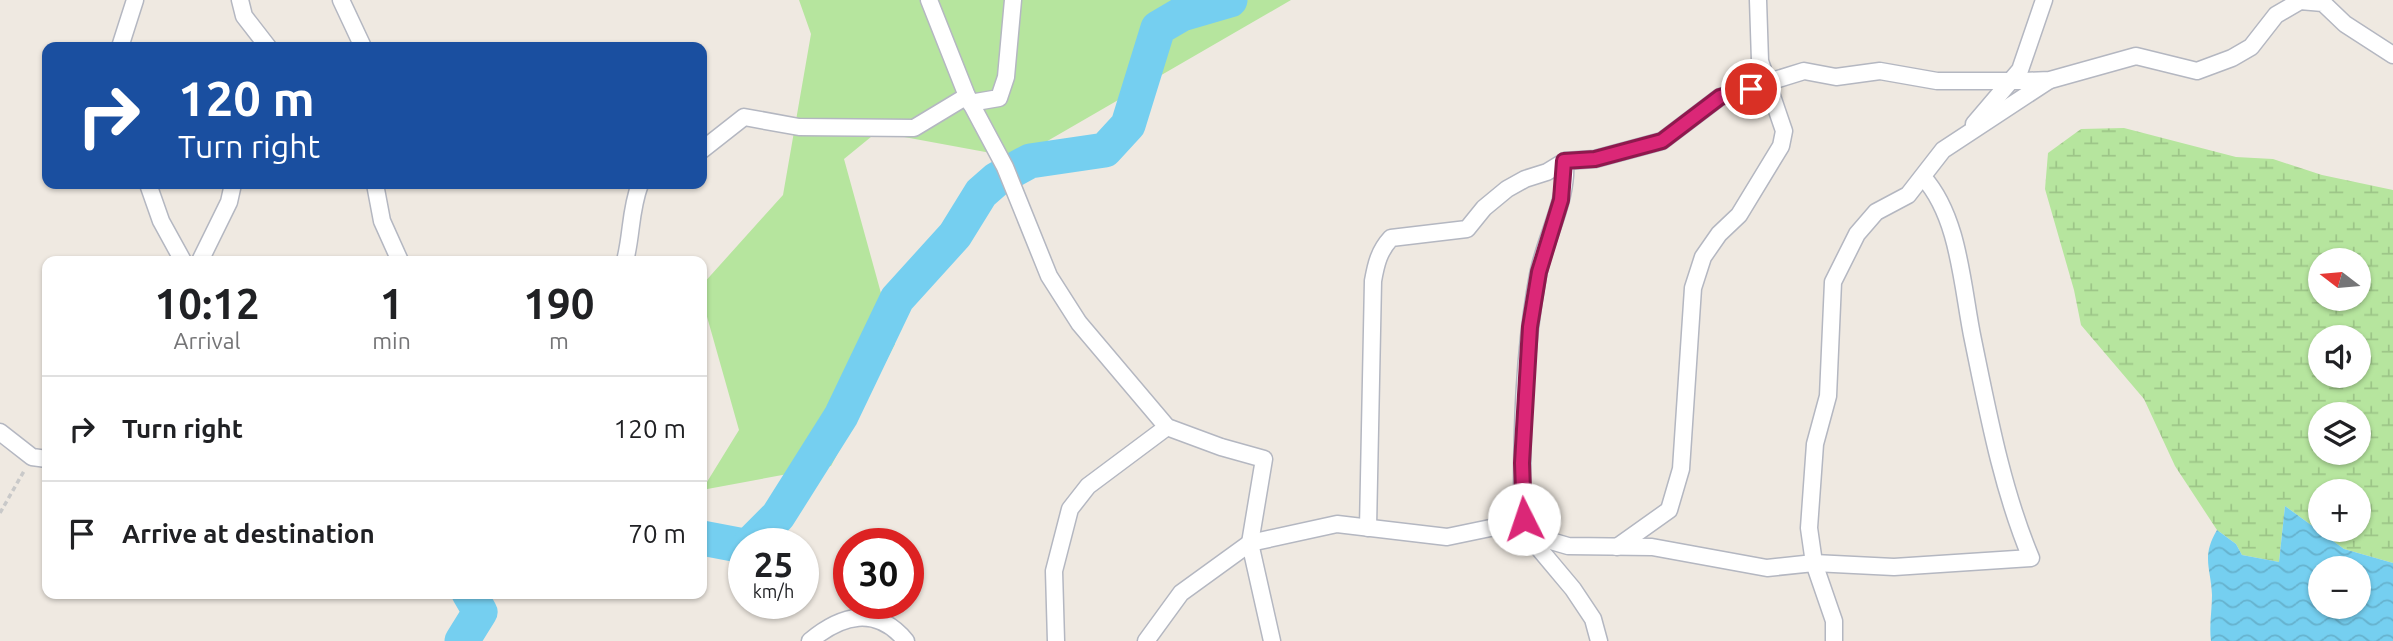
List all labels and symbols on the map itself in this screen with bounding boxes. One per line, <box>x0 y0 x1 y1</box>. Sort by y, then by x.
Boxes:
pin <box>1721 59 1781 119</box>
north arrow <box>2308 248 2371 312</box>
position arrow <box>1487 482 1561 556</box>
speed limit sign: 30 <box>833 528 924 619</box>

